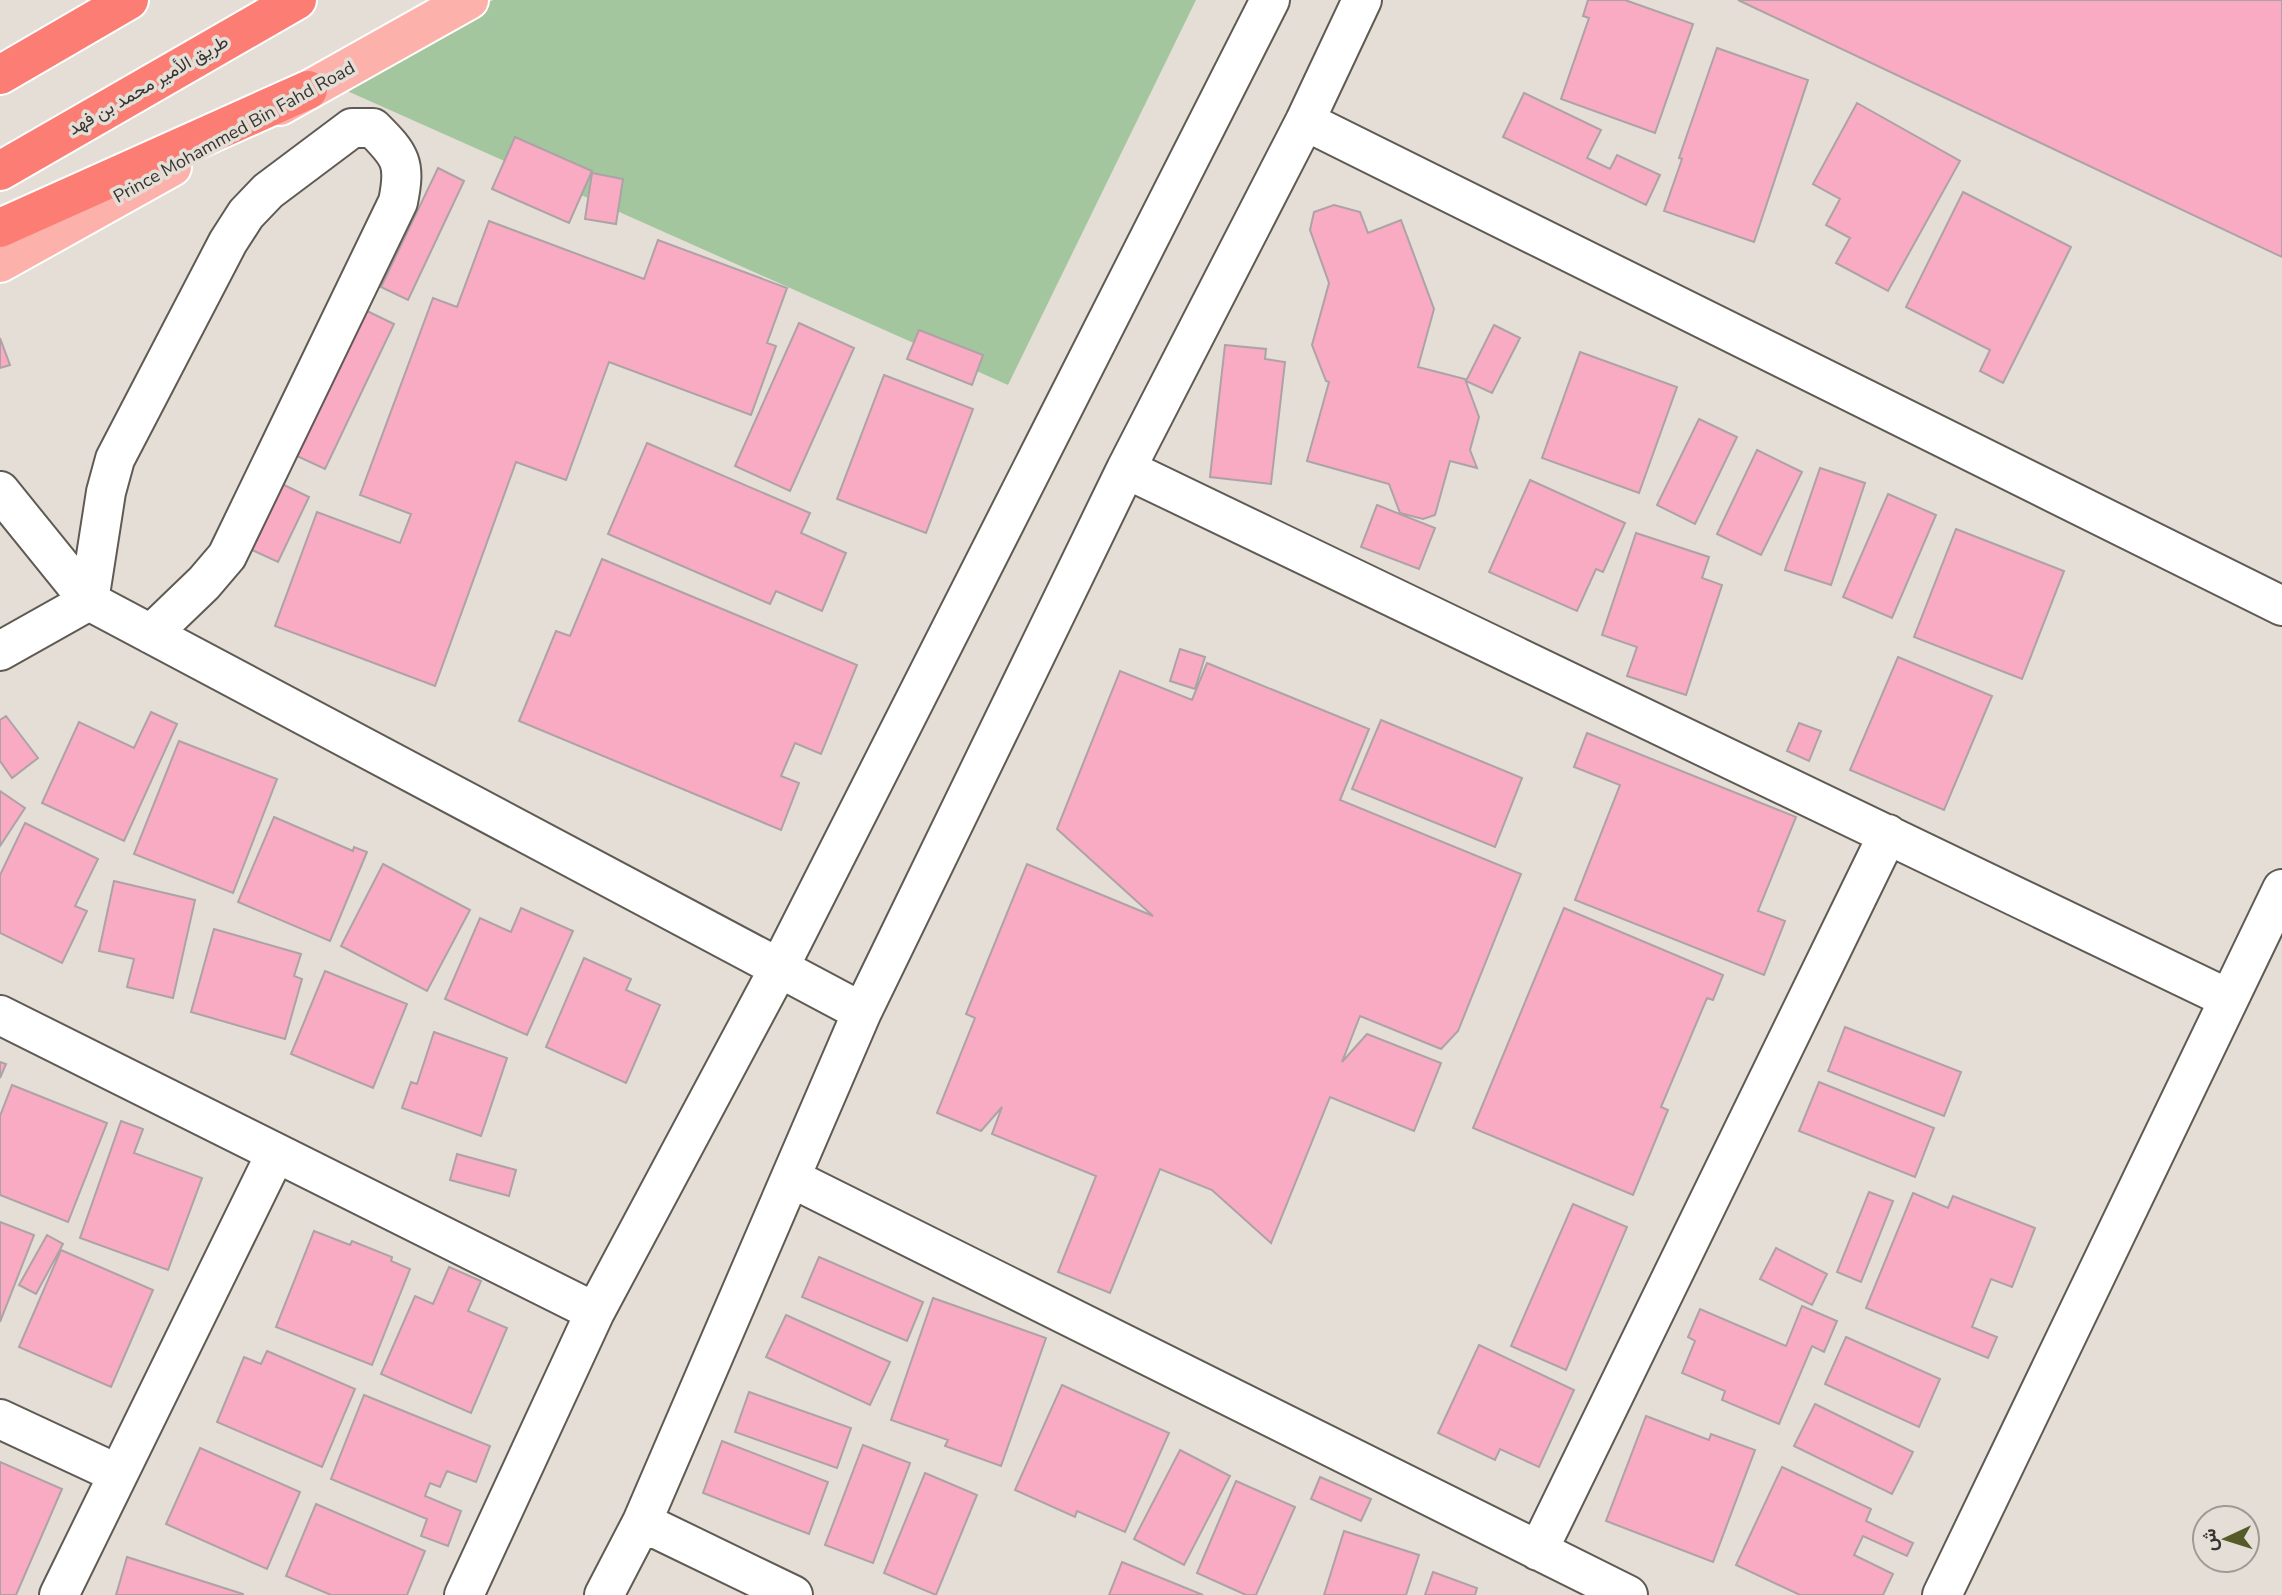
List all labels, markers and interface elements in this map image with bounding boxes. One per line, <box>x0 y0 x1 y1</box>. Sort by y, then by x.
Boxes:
street label: طريق الأمير محمد بن فهد <box>63 29 233 141</box>
street label: Prince Mohammed Bin Fahd Road <box>109 55 359 209</box>
north arrow <box>2191 1504 2261 1574</box>
text: ش <box>2196 1528 2224 1552</box>

